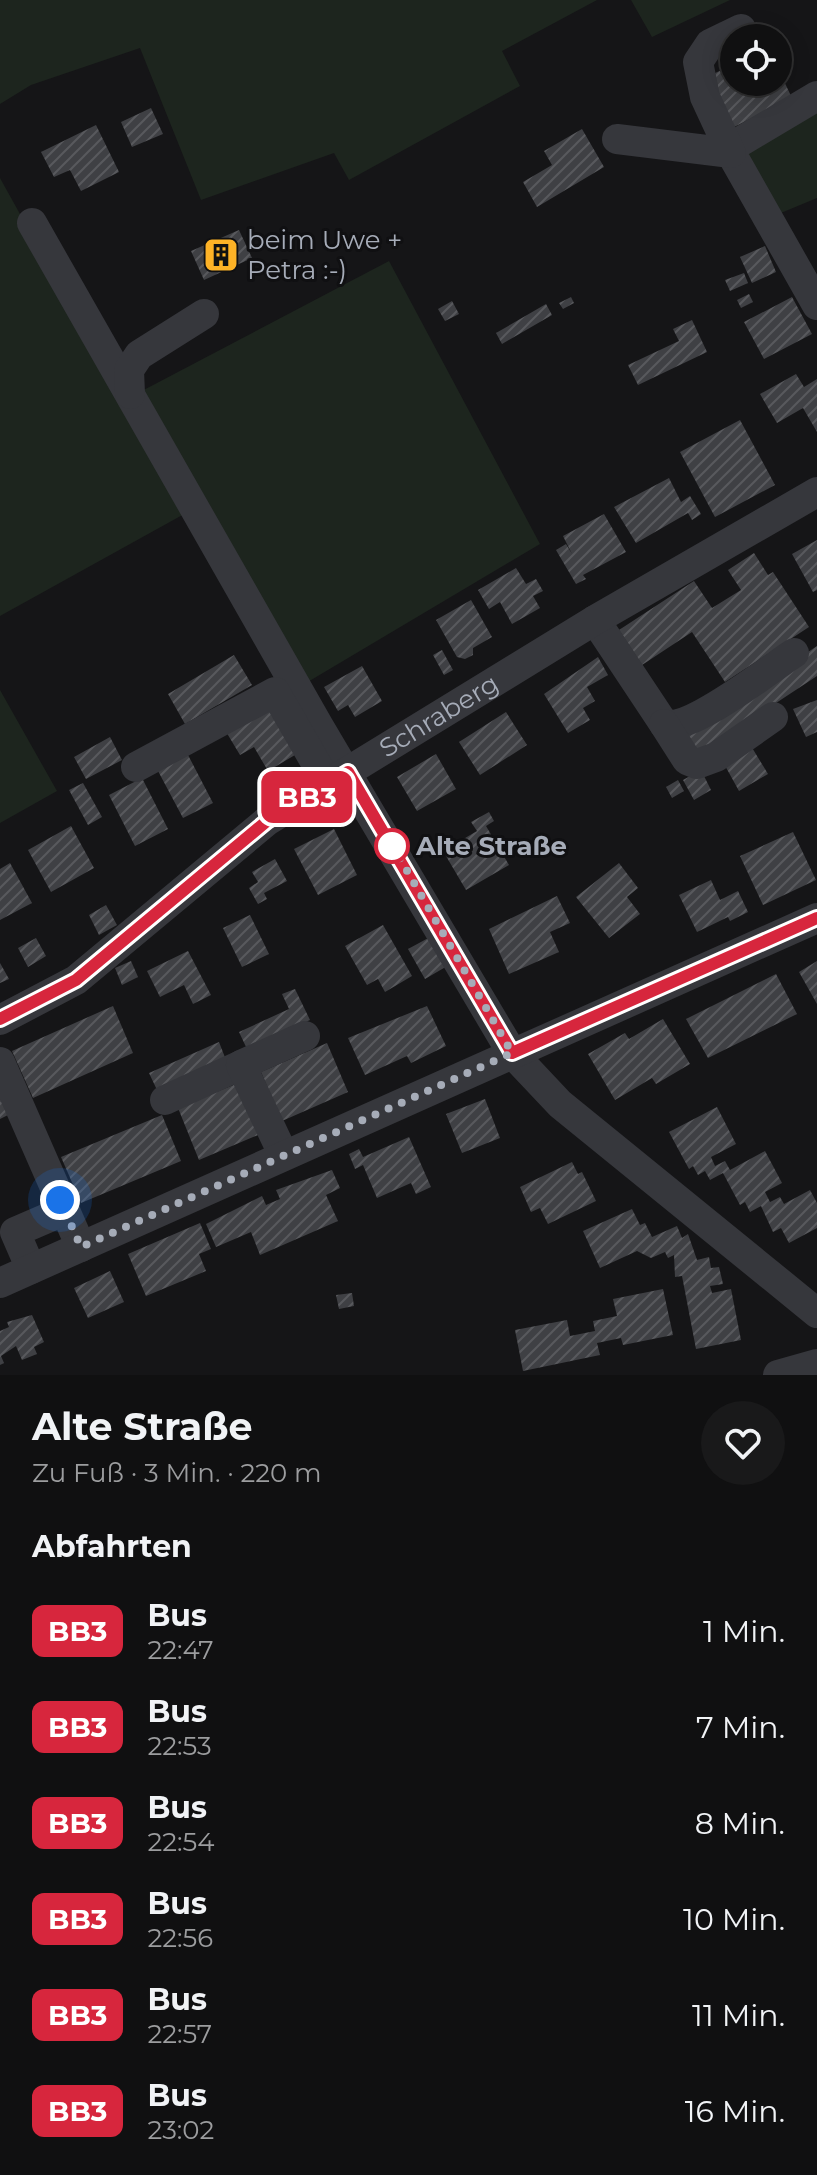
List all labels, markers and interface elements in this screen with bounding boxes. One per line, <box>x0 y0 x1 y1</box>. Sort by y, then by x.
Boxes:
map controls <box>720 24 792 96</box>
button: locate <box>720 24 792 96</box>
place label: beim Uwe + Petra :-) <box>247 224 402 286</box>
building icon: beim Uwe + Petra :-) <box>202 236 240 274</box>
street label: Schraberg <box>373 667 504 764</box>
line badge: BB3 <box>261 771 353 823</box>
text: BB3 <box>277 780 337 814</box>
marker: Alte Straße <box>375 829 409 863</box>
place label: Alte Straße <box>415 830 567 862</box>
your location <box>40 1180 80 1220</box>
button: heart <box>701 1401 785 1485</box>
text: Alte Straße <box>32 1403 253 1450</box>
text: Zu Fuß · 3 Min. · 220 m <box>32 1457 322 1489</box>
text: Abfahrten <box>32 1528 192 1565</box>
text: Bus <box>147 1597 207 1634</box>
text: 1 Min. <box>703 1613 785 1650</box>
text: BB3 <box>48 1614 107 1648</box>
text: 22:47 <box>147 1634 214 1666</box>
text: Bus <box>147 1693 207 1730</box>
text: 7 Min. <box>696 1709 785 1746</box>
text: BB3 <box>48 1710 107 1744</box>
text: 22:53 <box>147 1730 212 1762</box>
text: Bus <box>147 1789 207 1826</box>
text: 8 Min. <box>695 1805 785 1842</box>
text: BB3 <box>48 1806 107 1840</box>
text: 22:54 <box>147 1826 214 1858</box>
text: Bus <box>147 1885 207 1922</box>
text: 10 Min. <box>683 1901 785 1938</box>
text: BB3 <box>48 1902 107 1936</box>
text: 22:56 <box>147 1922 213 1954</box>
text: Bus <box>147 1981 207 2018</box>
text: 11 Min. <box>692 1997 785 2034</box>
text: BB3 <box>48 1998 107 2032</box>
text: 22:57 <box>147 2018 212 2050</box>
text: Bus <box>147 2077 207 2114</box>
text: 16 Min. <box>685 2093 785 2130</box>
text: BB3 <box>48 2094 107 2128</box>
text: 23:02 <box>147 2114 214 2146</box>

